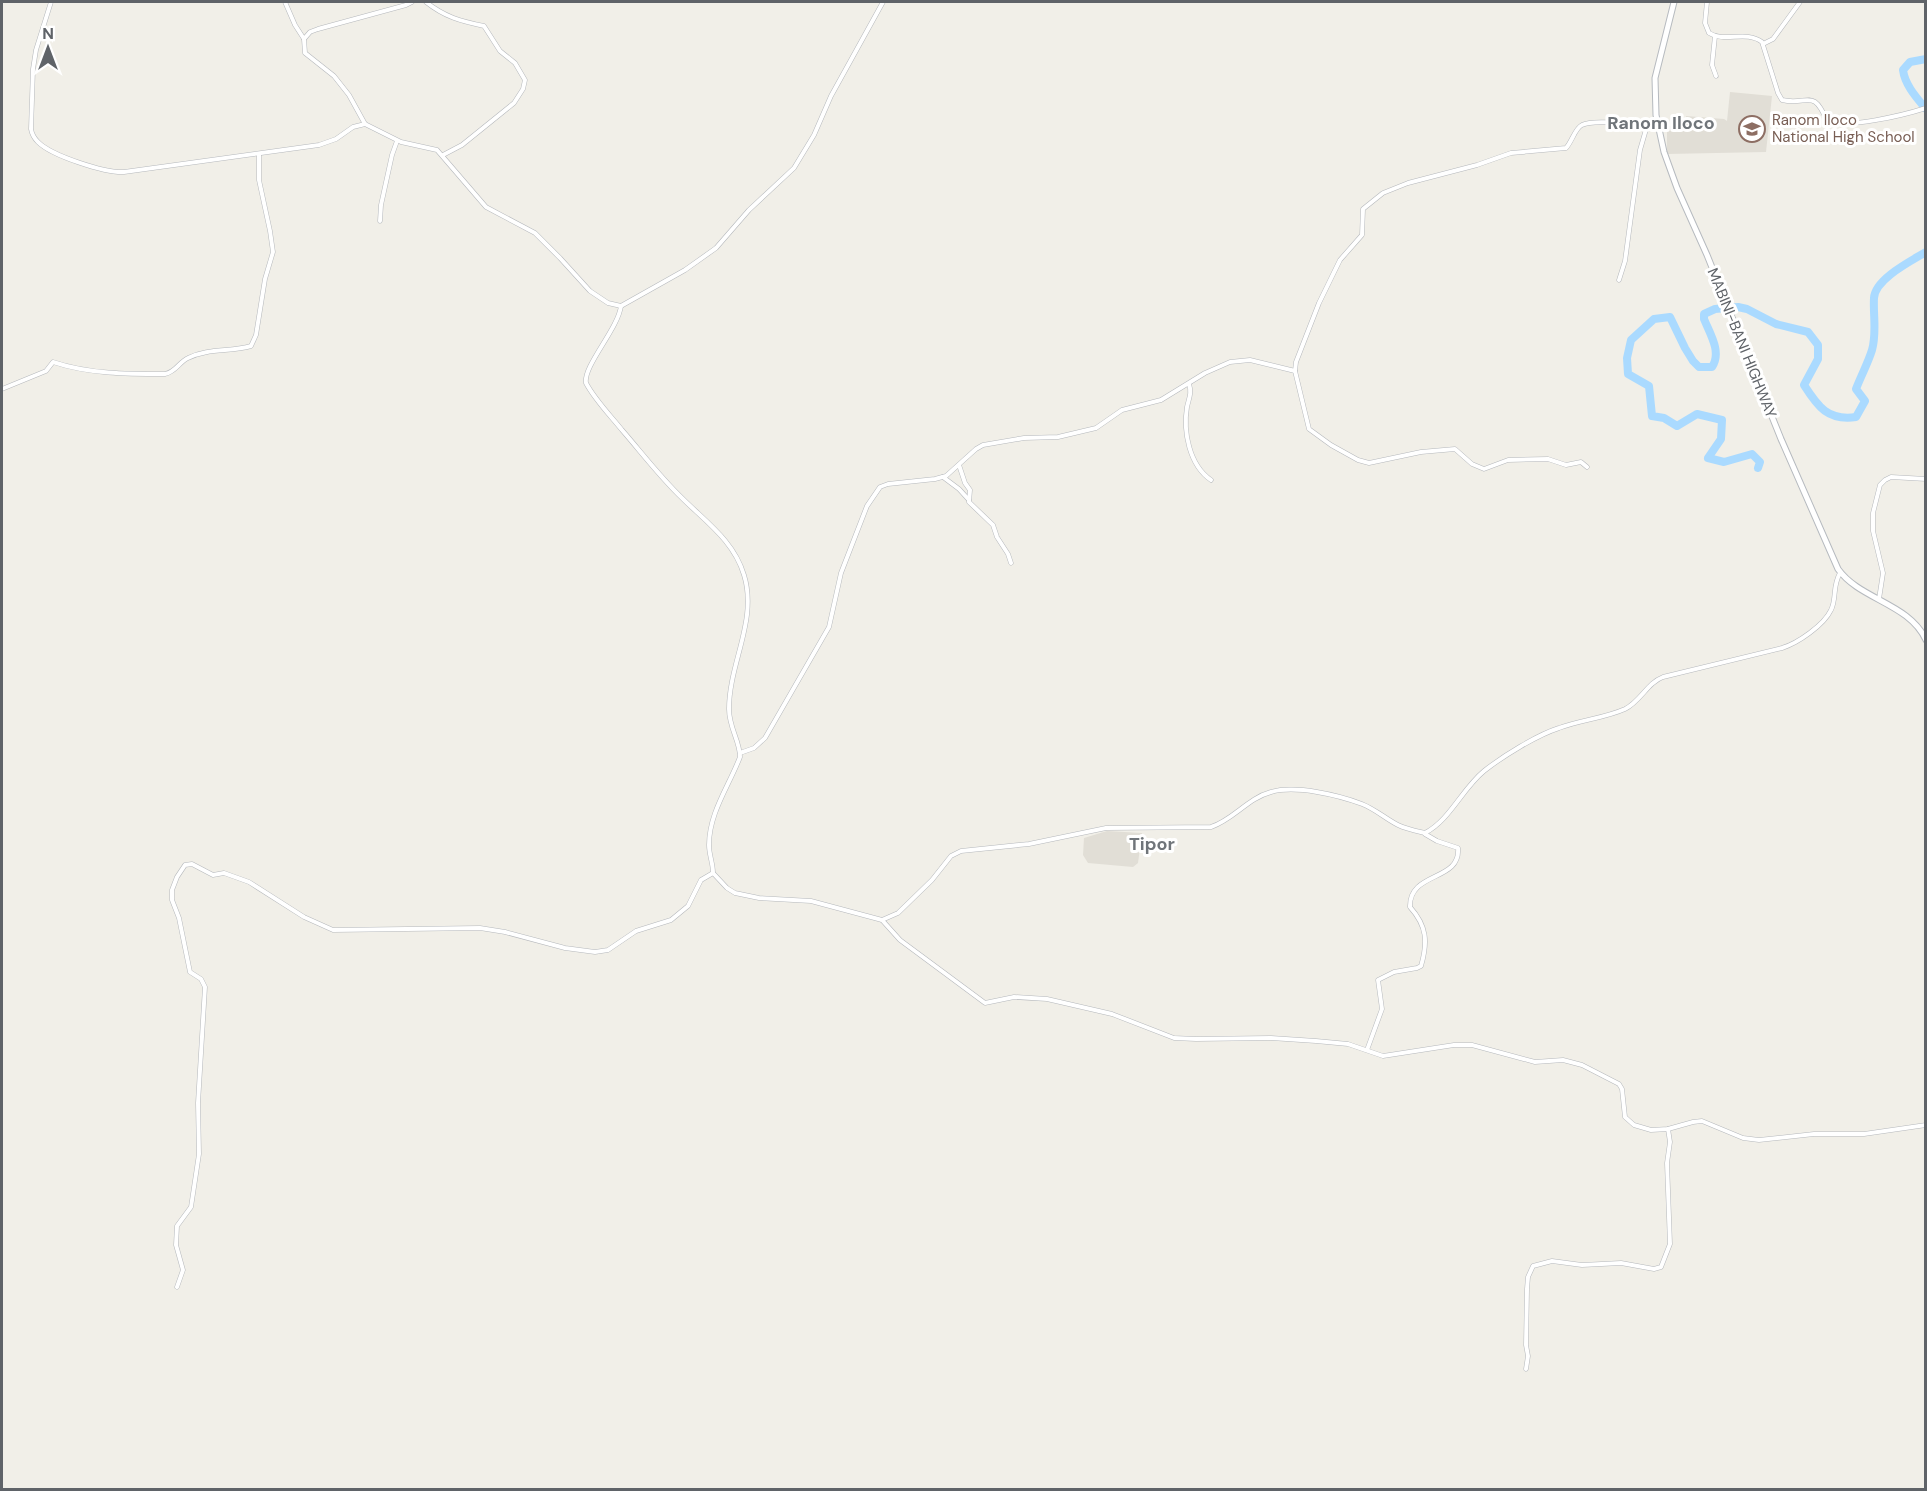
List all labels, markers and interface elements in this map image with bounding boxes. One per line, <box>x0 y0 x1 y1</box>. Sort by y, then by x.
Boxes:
north arrow <box>18 18 78 78</box>
text: N <box>42 23 54 44</box>
place label: Ranom Iloco National High School <box>1772 110 1915 147</box>
district label: Ranom Iloco <box>1607 111 1715 135</box>
school or university icon: Ranom Iloco National High School <box>1737 114 1767 144</box>
street label: MABINI-BANI HIGHWAY <box>1703 265 1781 421</box>
district label: Tipor <box>1129 832 1175 856</box>

